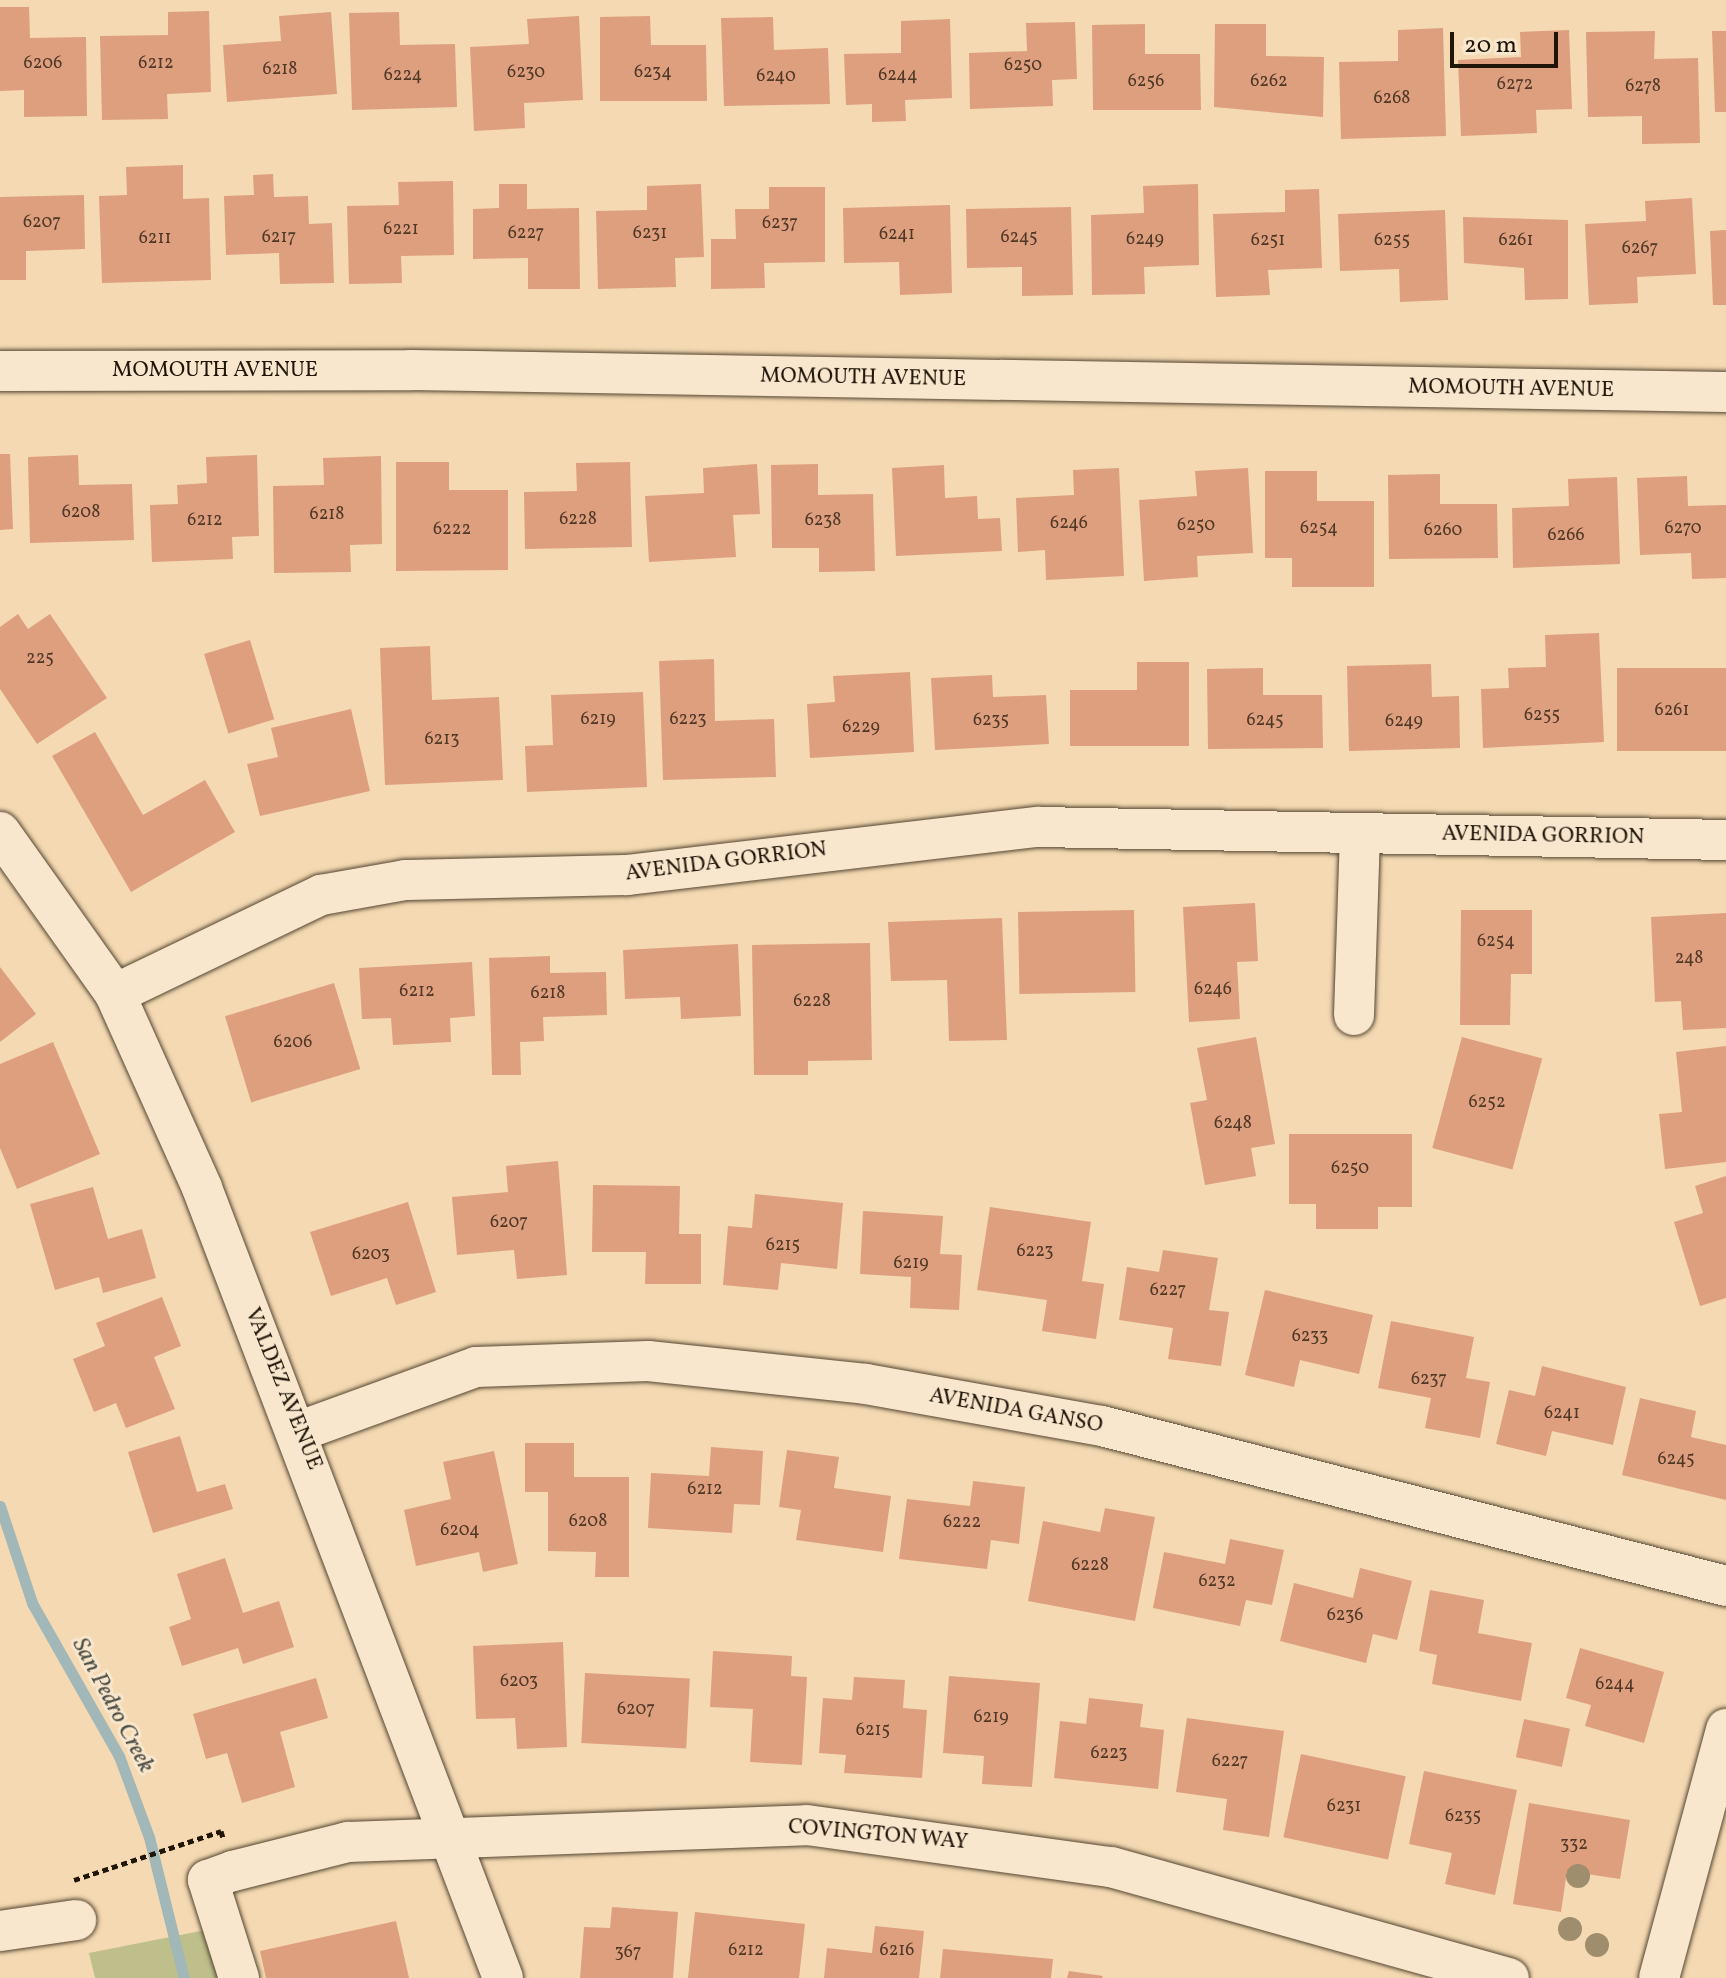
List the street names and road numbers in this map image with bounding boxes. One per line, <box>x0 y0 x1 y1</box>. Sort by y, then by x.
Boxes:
street label: MOMOUTH AVENUE <box>112 358 318 384</box>
street label: MOMOUTH AVENUE <box>760 363 966 393</box>
street label: MOMOUTH AVENUE <box>1408 374 1614 404</box>
street label: AVENIDA GORRION <box>1441 821 1645 851</box>
street label: AVENIDA GORRION <box>624 837 828 887</box>
street label: VALDEZ AVENUE <box>238 1304 328 1474</box>
street label: AVENIDA GANSO <box>927 1383 1105 1439</box>
street label: COVINGTON WAY <box>787 1814 969 1856</box>

